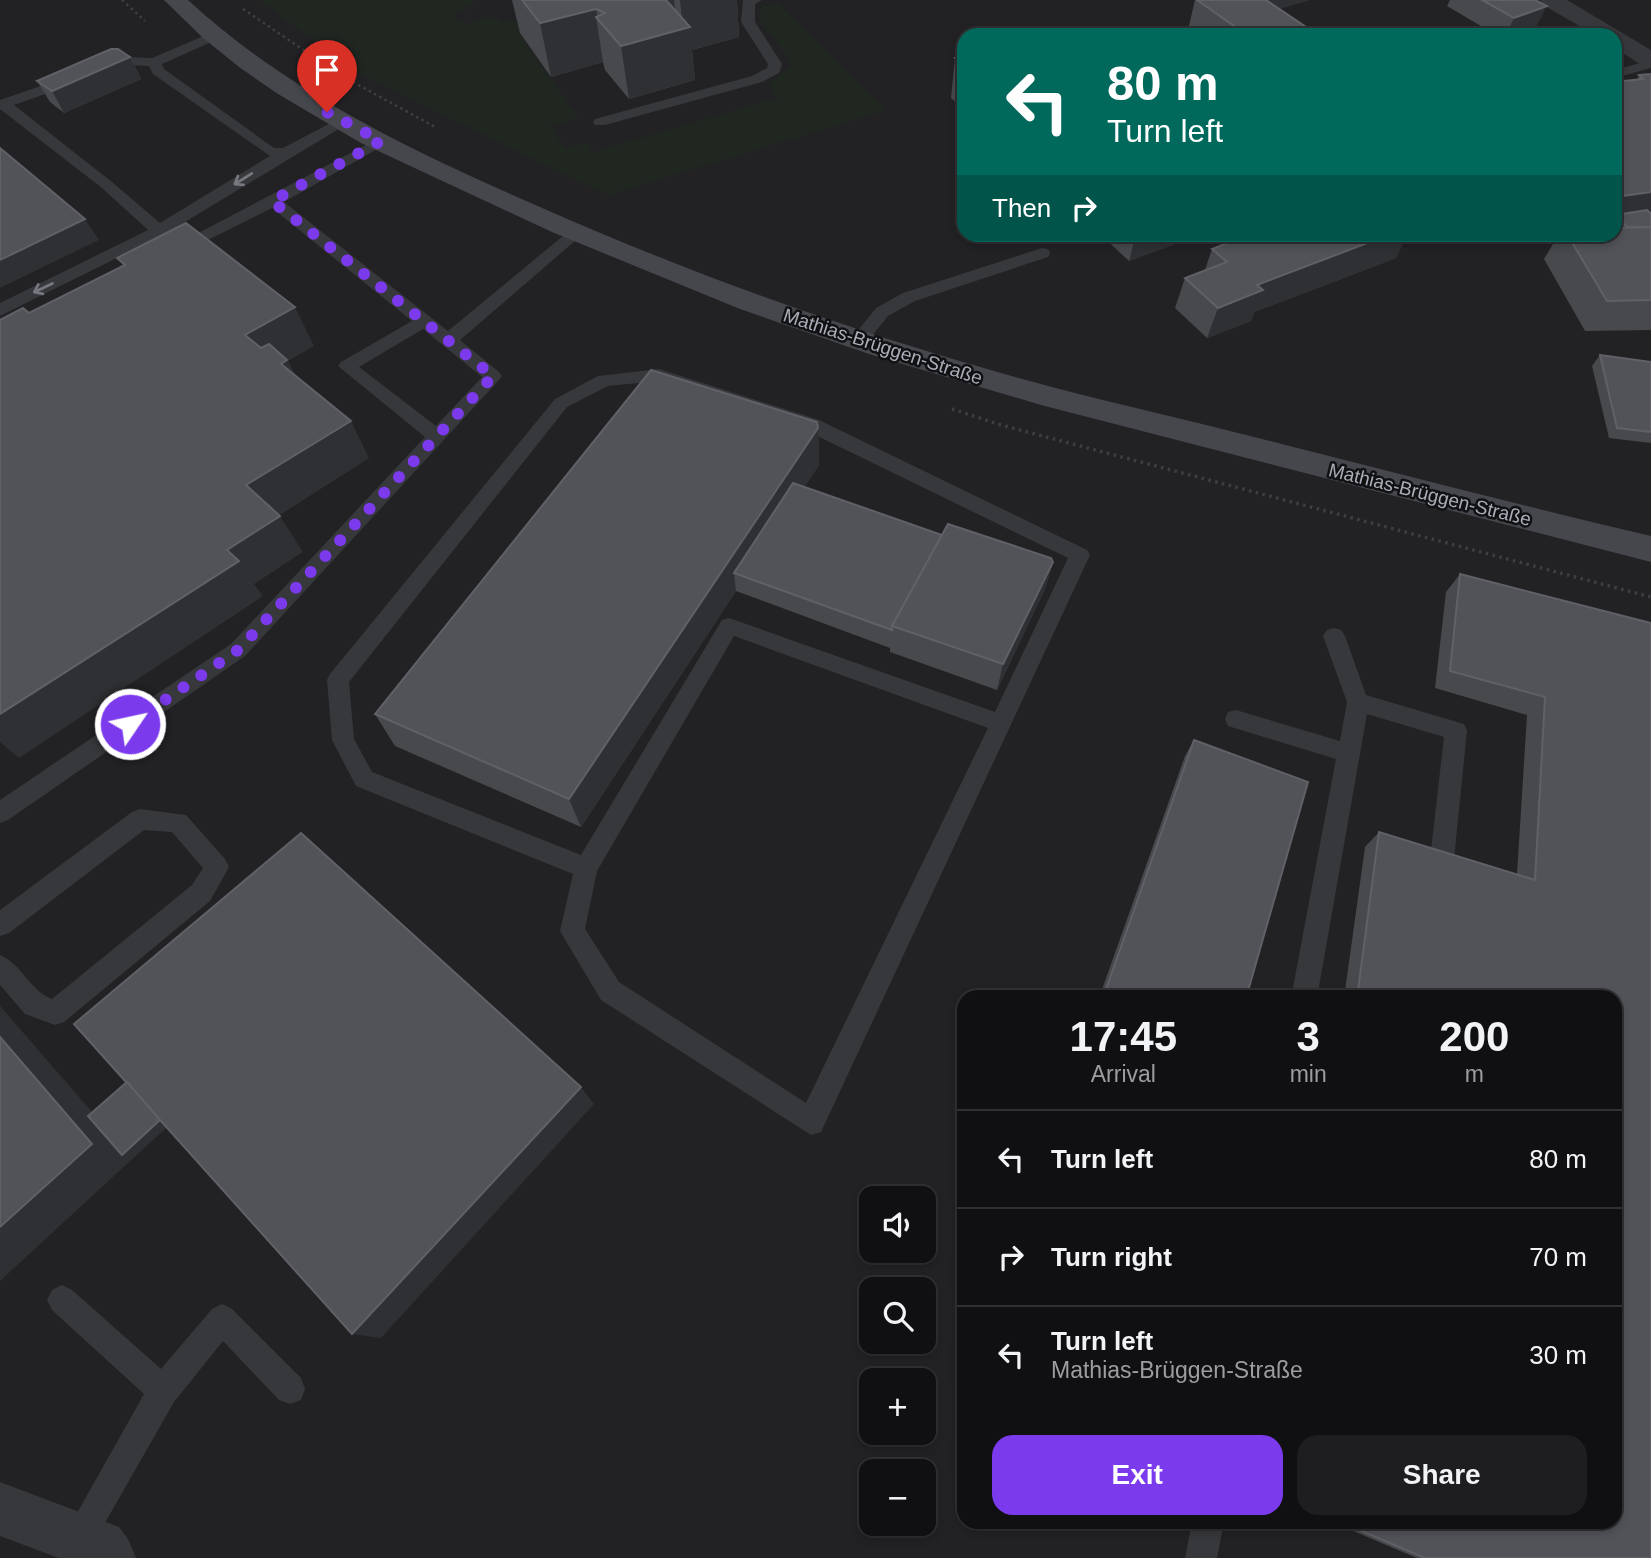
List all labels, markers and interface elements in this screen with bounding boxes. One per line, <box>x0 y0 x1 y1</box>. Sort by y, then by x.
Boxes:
pin <box>297 40 357 112</box>
icon: arrive <box>308 51 346 89</box>
icon: left <box>992 56 1083 147</box>
text: 80 m <box>1107 56 1219 110</box>
text: Turn left <box>1107 113 1223 149</box>
one-way arrow <box>233 173 253 187</box>
icon: right <box>1065 189 1103 227</box>
text: Then <box>992 193 1051 223</box>
one-way arrow <box>33 282 54 296</box>
street label: Mathias-Brüggen-Straße <box>781 304 985 389</box>
street label: Mathias-Brüggen-Straße <box>1326 459 1533 530</box>
position arrow <box>93 687 167 761</box>
text: 17:45 <box>1070 1013 1177 1060</box>
text: 3 <box>1296 1013 1320 1060</box>
text: 200 <box>1439 1013 1509 1060</box>
text: Arrival <box>1091 1061 1156 1087</box>
text: min <box>1290 1061 1327 1087</box>
text: m <box>1465 1061 1484 1087</box>
icon: left <box>992 1140 1030 1178</box>
text: Turn left <box>1051 1144 1153 1174</box>
text: 80 m <box>1529 1144 1587 1174</box>
map controls <box>859 1186 936 1536</box>
button: sound <box>859 1186 936 1263</box>
icon: right <box>992 1238 1030 1276</box>
text: Turn right <box>1051 1242 1172 1272</box>
text: 70 m <box>1529 1242 1587 1272</box>
button: search <box>859 1277 936 1354</box>
text: Turn left <box>1051 1326 1153 1356</box>
icon: left <box>992 1336 1030 1374</box>
text: 30 m <box>1529 1340 1587 1370</box>
text: Mathias-Brüggen-Straße <box>1051 1357 1303 1383</box>
button: + <box>859 1368 936 1445</box>
button: Exit <box>992 1435 1283 1515</box>
button: Share <box>1297 1435 1587 1515</box>
button: − <box>859 1459 936 1536</box>

